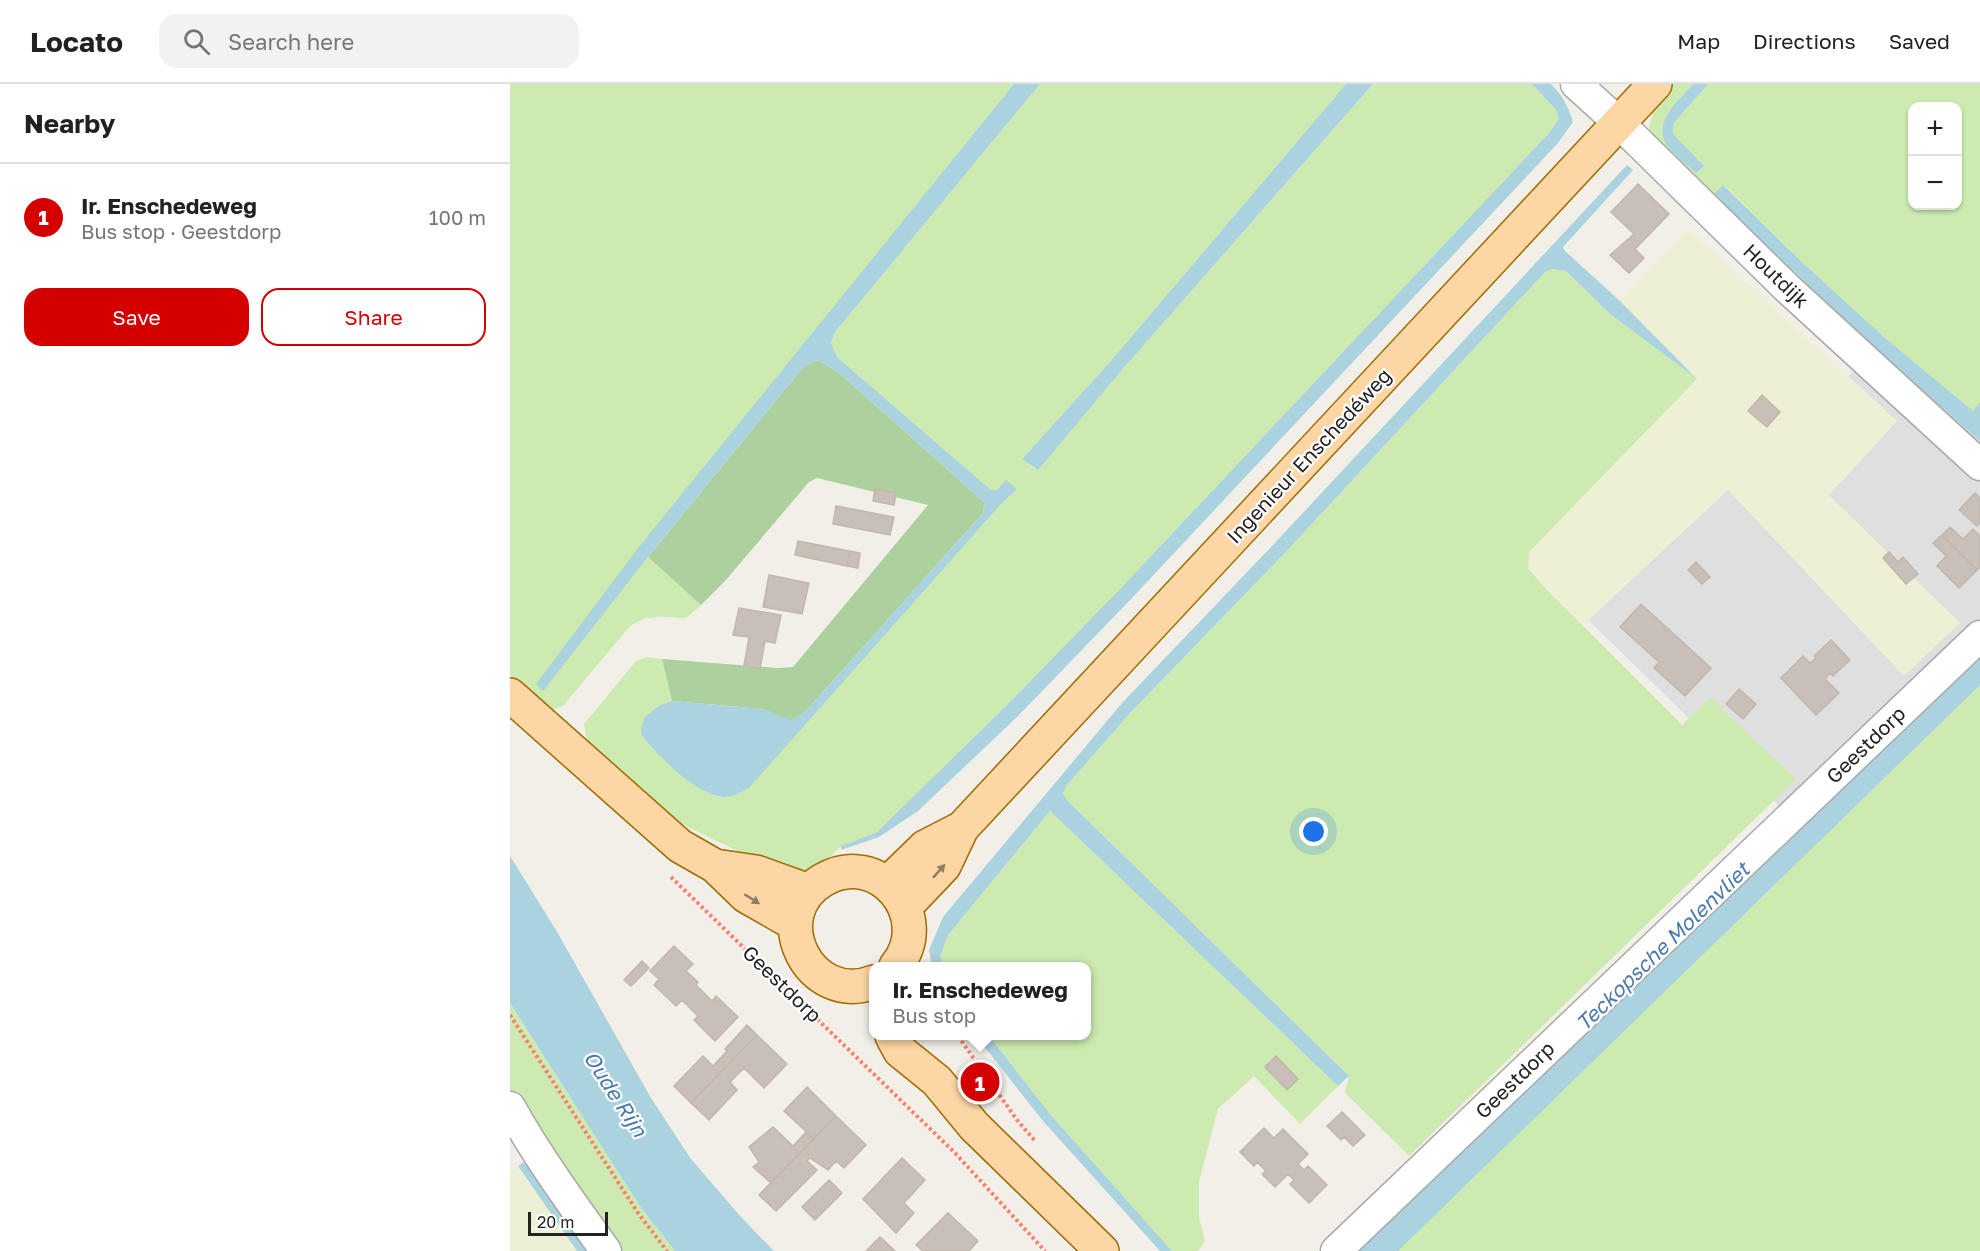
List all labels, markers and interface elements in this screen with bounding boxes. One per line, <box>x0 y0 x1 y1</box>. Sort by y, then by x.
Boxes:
search box <box>159 14 579 68</box>
text: Locato <box>30 25 123 58</box>
icon: search <box>180 25 213 58</box>
text: Search here <box>228 28 354 55</box>
text: Map <box>1677 28 1720 54</box>
text: Directions <box>1753 28 1856 54</box>
text: Saved <box>1889 28 1950 54</box>
map controls <box>1908 102 1962 210</box>
button: + <box>1908 102 1962 156</box>
text: Nearby <box>24 108 115 139</box>
button: − <box>1908 156 1962 210</box>
text: Ir. Enschedeweg <box>81 192 257 219</box>
text: 1 <box>38 205 49 229</box>
text: 100 m <box>429 205 486 229</box>
text: Bus stop · Geestdorp <box>81 219 281 243</box>
street label: Houtdijk <box>1739 238 1814 312</box>
button: Save <box>24 288 249 346</box>
button: Share <box>261 288 486 346</box>
street label: Ingenieur Enschedéweg <box>1221 363 1396 548</box>
street label: Geestdorp <box>1821 701 1910 788</box>
your location <box>1299 817 1328 846</box>
water label: Teckopsche Molenvliet <box>1570 855 1756 1036</box>
one-way arrow <box>932 863 945 879</box>
one-way arrow <box>744 893 760 904</box>
street label: Geestdorp <box>738 940 827 1027</box>
popup <box>869 962 1091 1040</box>
text: Ir. Enschedeweg <box>892 976 1068 1003</box>
text: Bus stop <box>892 1003 976 1027</box>
street label: Geestdorp <box>1470 1036 1559 1123</box>
water label: Oude Rijn <box>579 1046 654 1142</box>
pin: 1 <box>960 1060 1000 1104</box>
scale bar <box>528 1209 608 1236</box>
text: 20 m <box>537 1212 574 1232</box>

